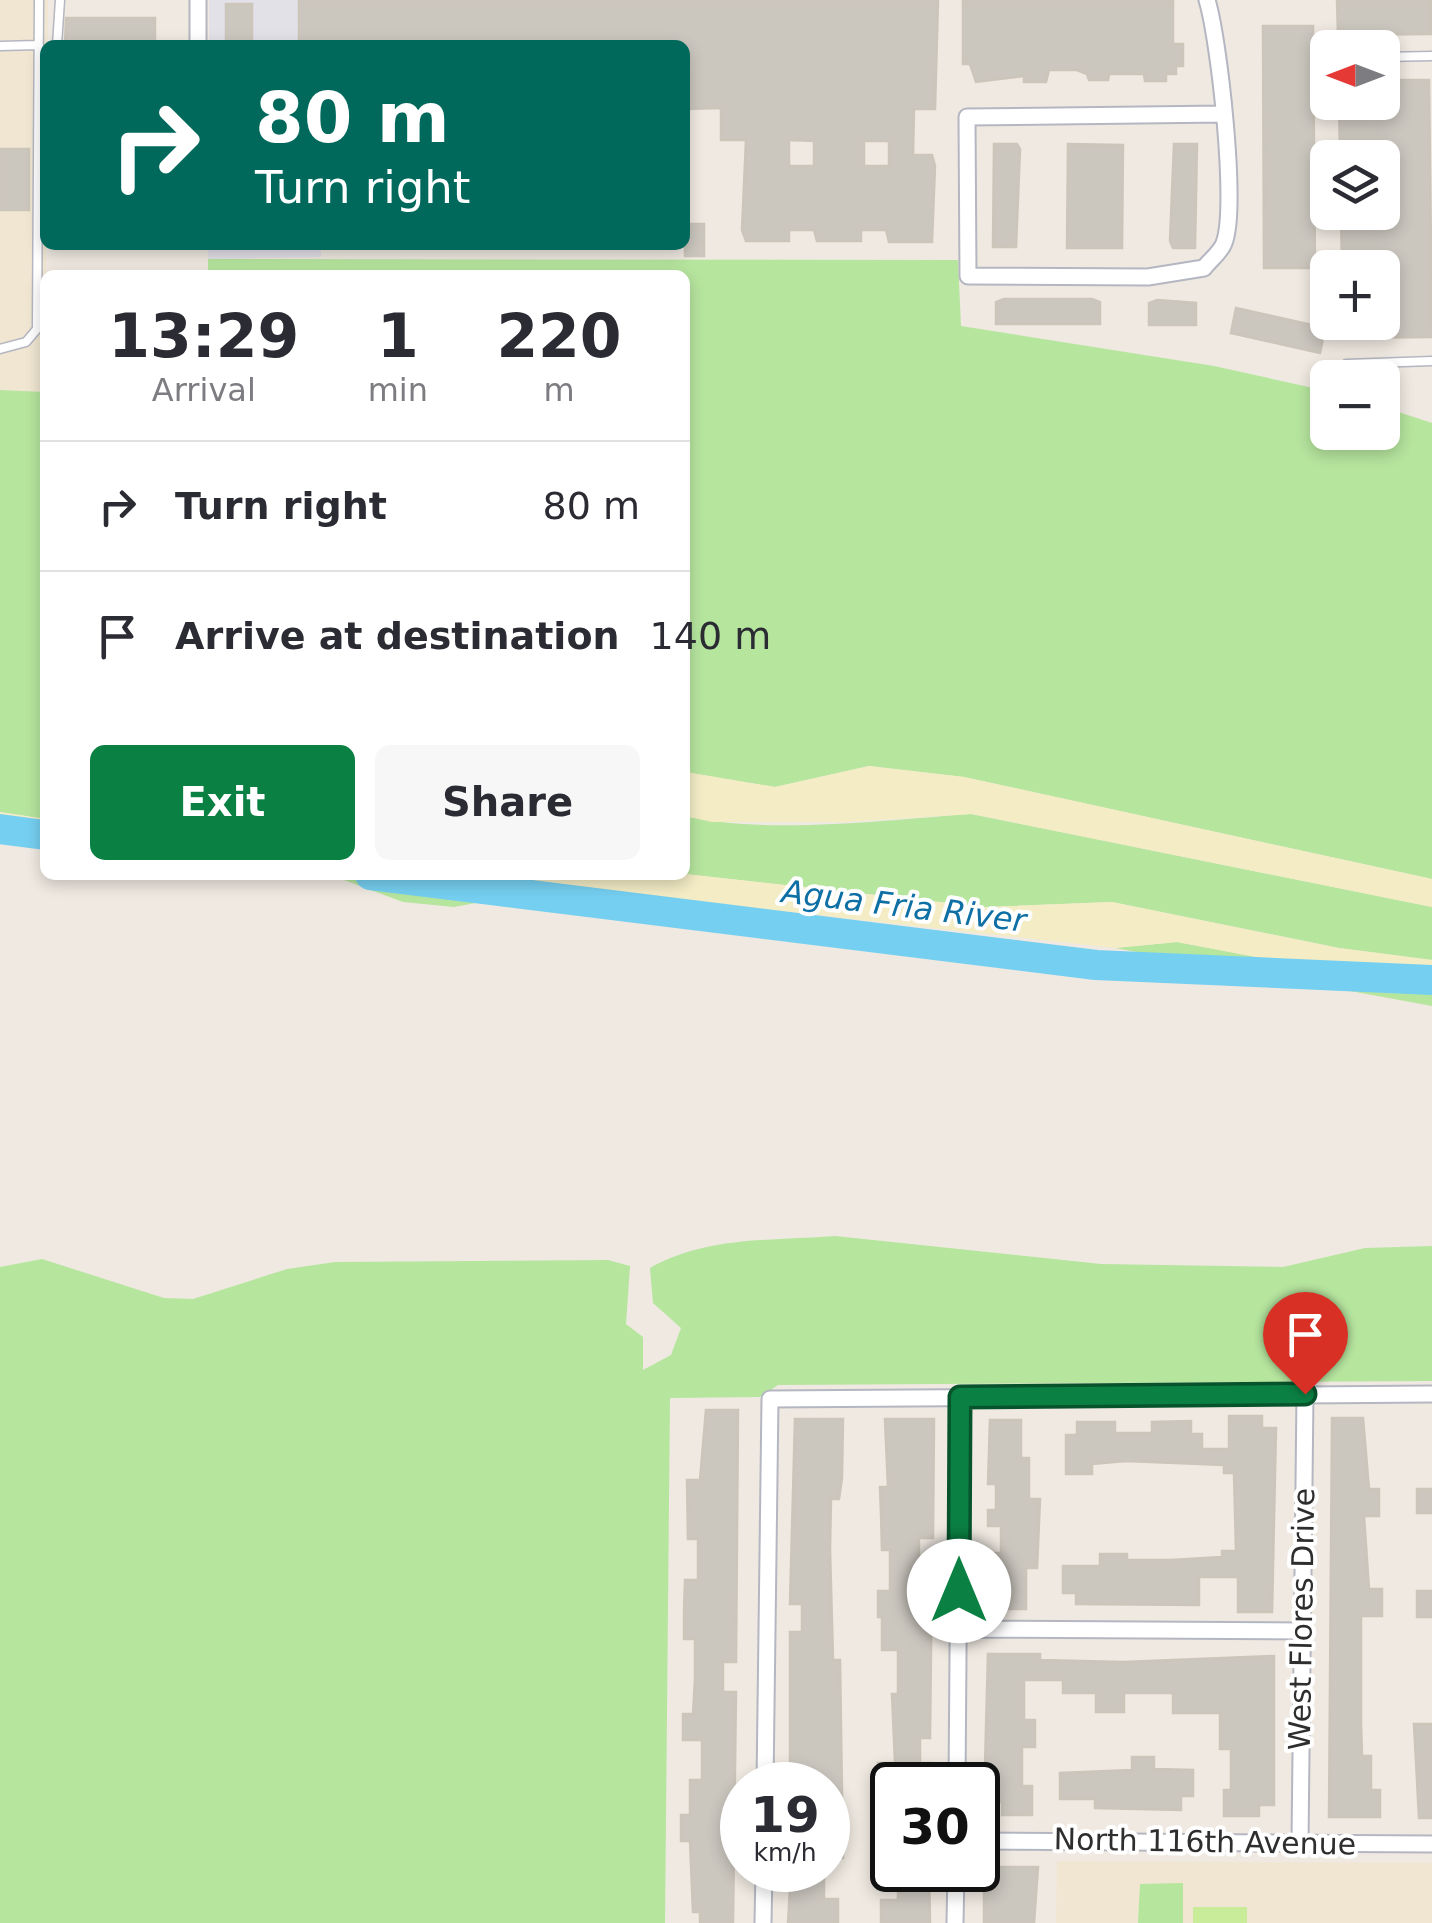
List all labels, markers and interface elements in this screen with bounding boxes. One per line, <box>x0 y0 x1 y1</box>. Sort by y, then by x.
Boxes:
north arrow <box>1310 30 1400 120</box>
map controls <box>1310 30 1400 450</box>
text: 80 m <box>255 77 450 159</box>
icon: right <box>90 80 220 210</box>
button: layers <box>1310 140 1400 230</box>
text: Turn right <box>255 161 470 214</box>
button: + <box>1310 250 1400 340</box>
text: 13:29 <box>108 301 299 371</box>
text: 1 <box>377 301 419 371</box>
text: 220 <box>496 301 622 371</box>
button: − <box>1310 360 1400 450</box>
text: Arrival <box>152 371 256 409</box>
text: min <box>368 371 428 409</box>
text: m <box>543 371 575 409</box>
icon: right <box>90 479 145 534</box>
text: Turn right <box>175 484 387 528</box>
text: 80 m <box>543 484 640 528</box>
icon: arrive <box>90 609 145 664</box>
text: Arrive at destination <box>175 614 620 658</box>
text: 140 m <box>650 614 771 658</box>
button: Exit <box>90 745 355 860</box>
button: Share <box>375 745 640 860</box>
water label: Agua Fria River <box>778 872 1030 940</box>
pin <box>1263 1292 1348 1395</box>
icon: arrive <box>1278 1307 1333 1362</box>
street label: West Flores Drive <box>1282 1487 1321 1751</box>
position arrow <box>907 1539 1011 1643</box>
speed limit sign: 30 <box>870 1762 1000 1892</box>
text: 19 <box>750 1786 820 1844</box>
street label: North 116th Avenue <box>1053 1821 1357 1862</box>
text: km/h <box>753 1838 817 1867</box>

